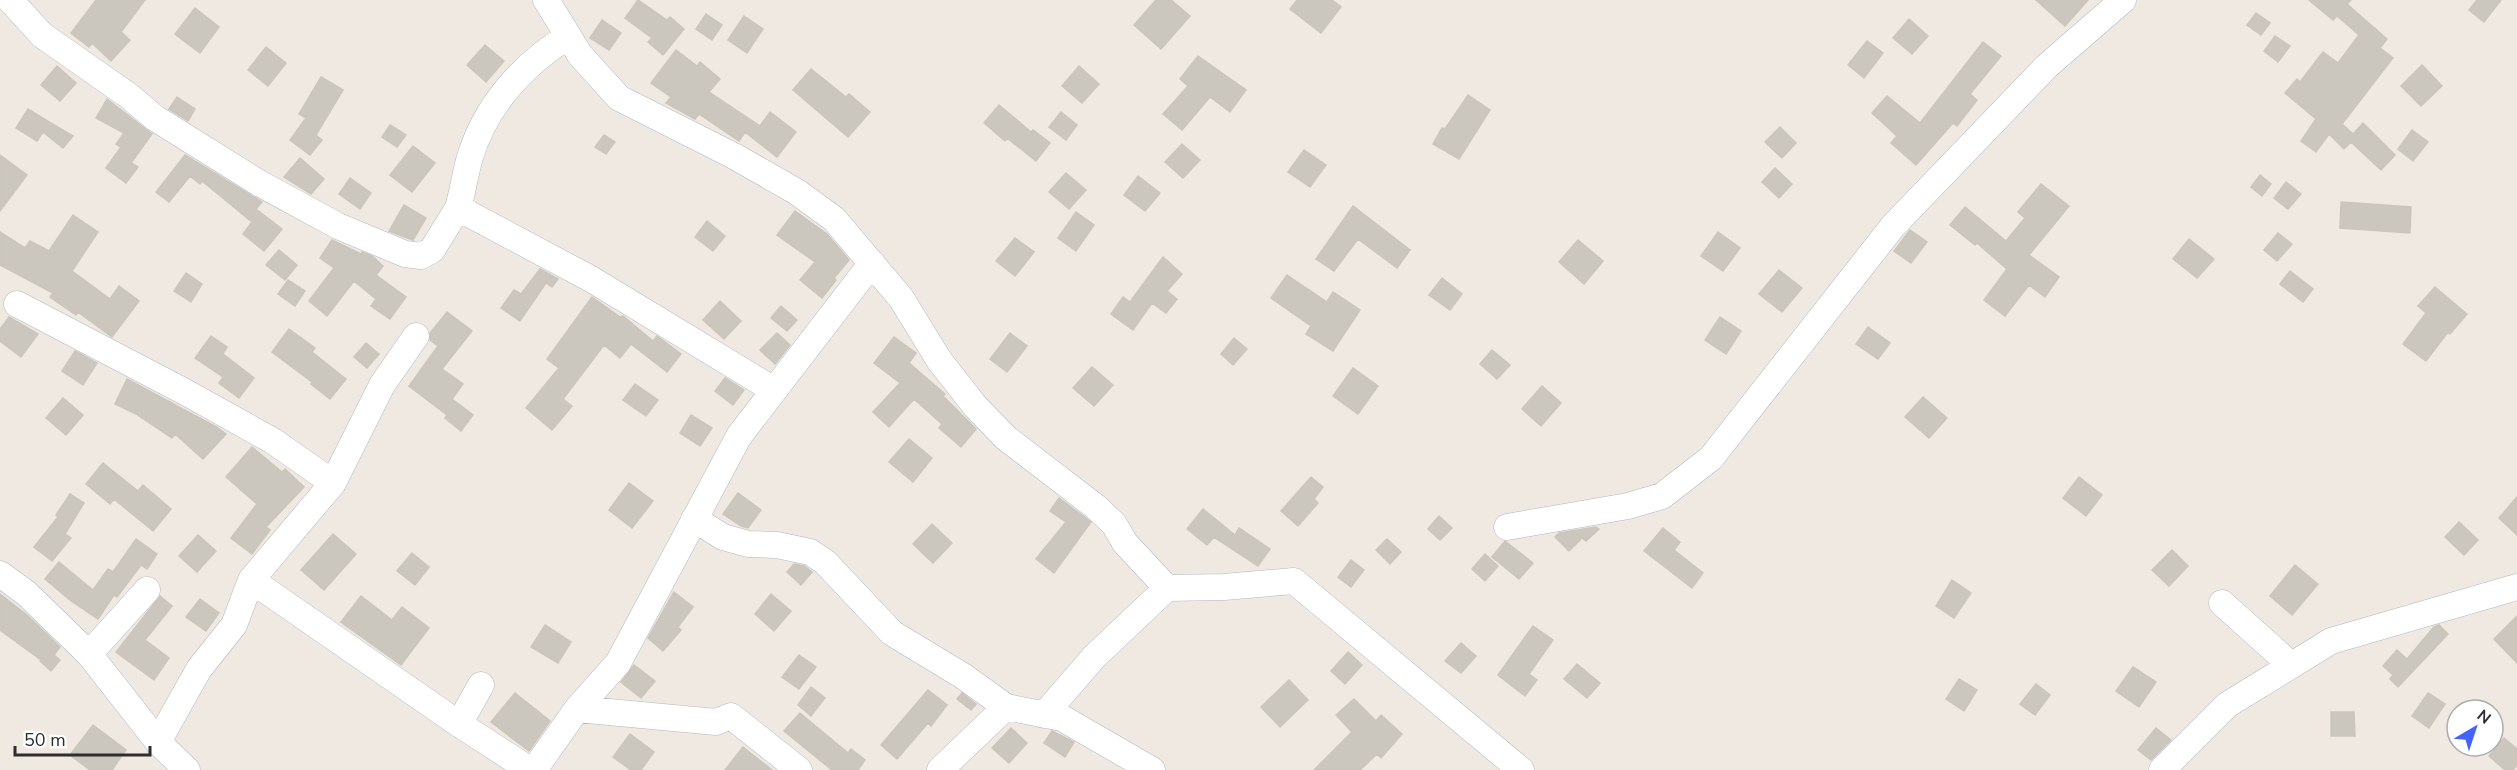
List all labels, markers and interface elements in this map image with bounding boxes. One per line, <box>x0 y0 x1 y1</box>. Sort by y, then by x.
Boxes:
north arrow <box>2445 698 2505 758</box>
text: N <box>2472 705 2495 729</box>
scale bar <box>15 719 150 757</box>
text: 50 m <box>24 728 66 752</box>

